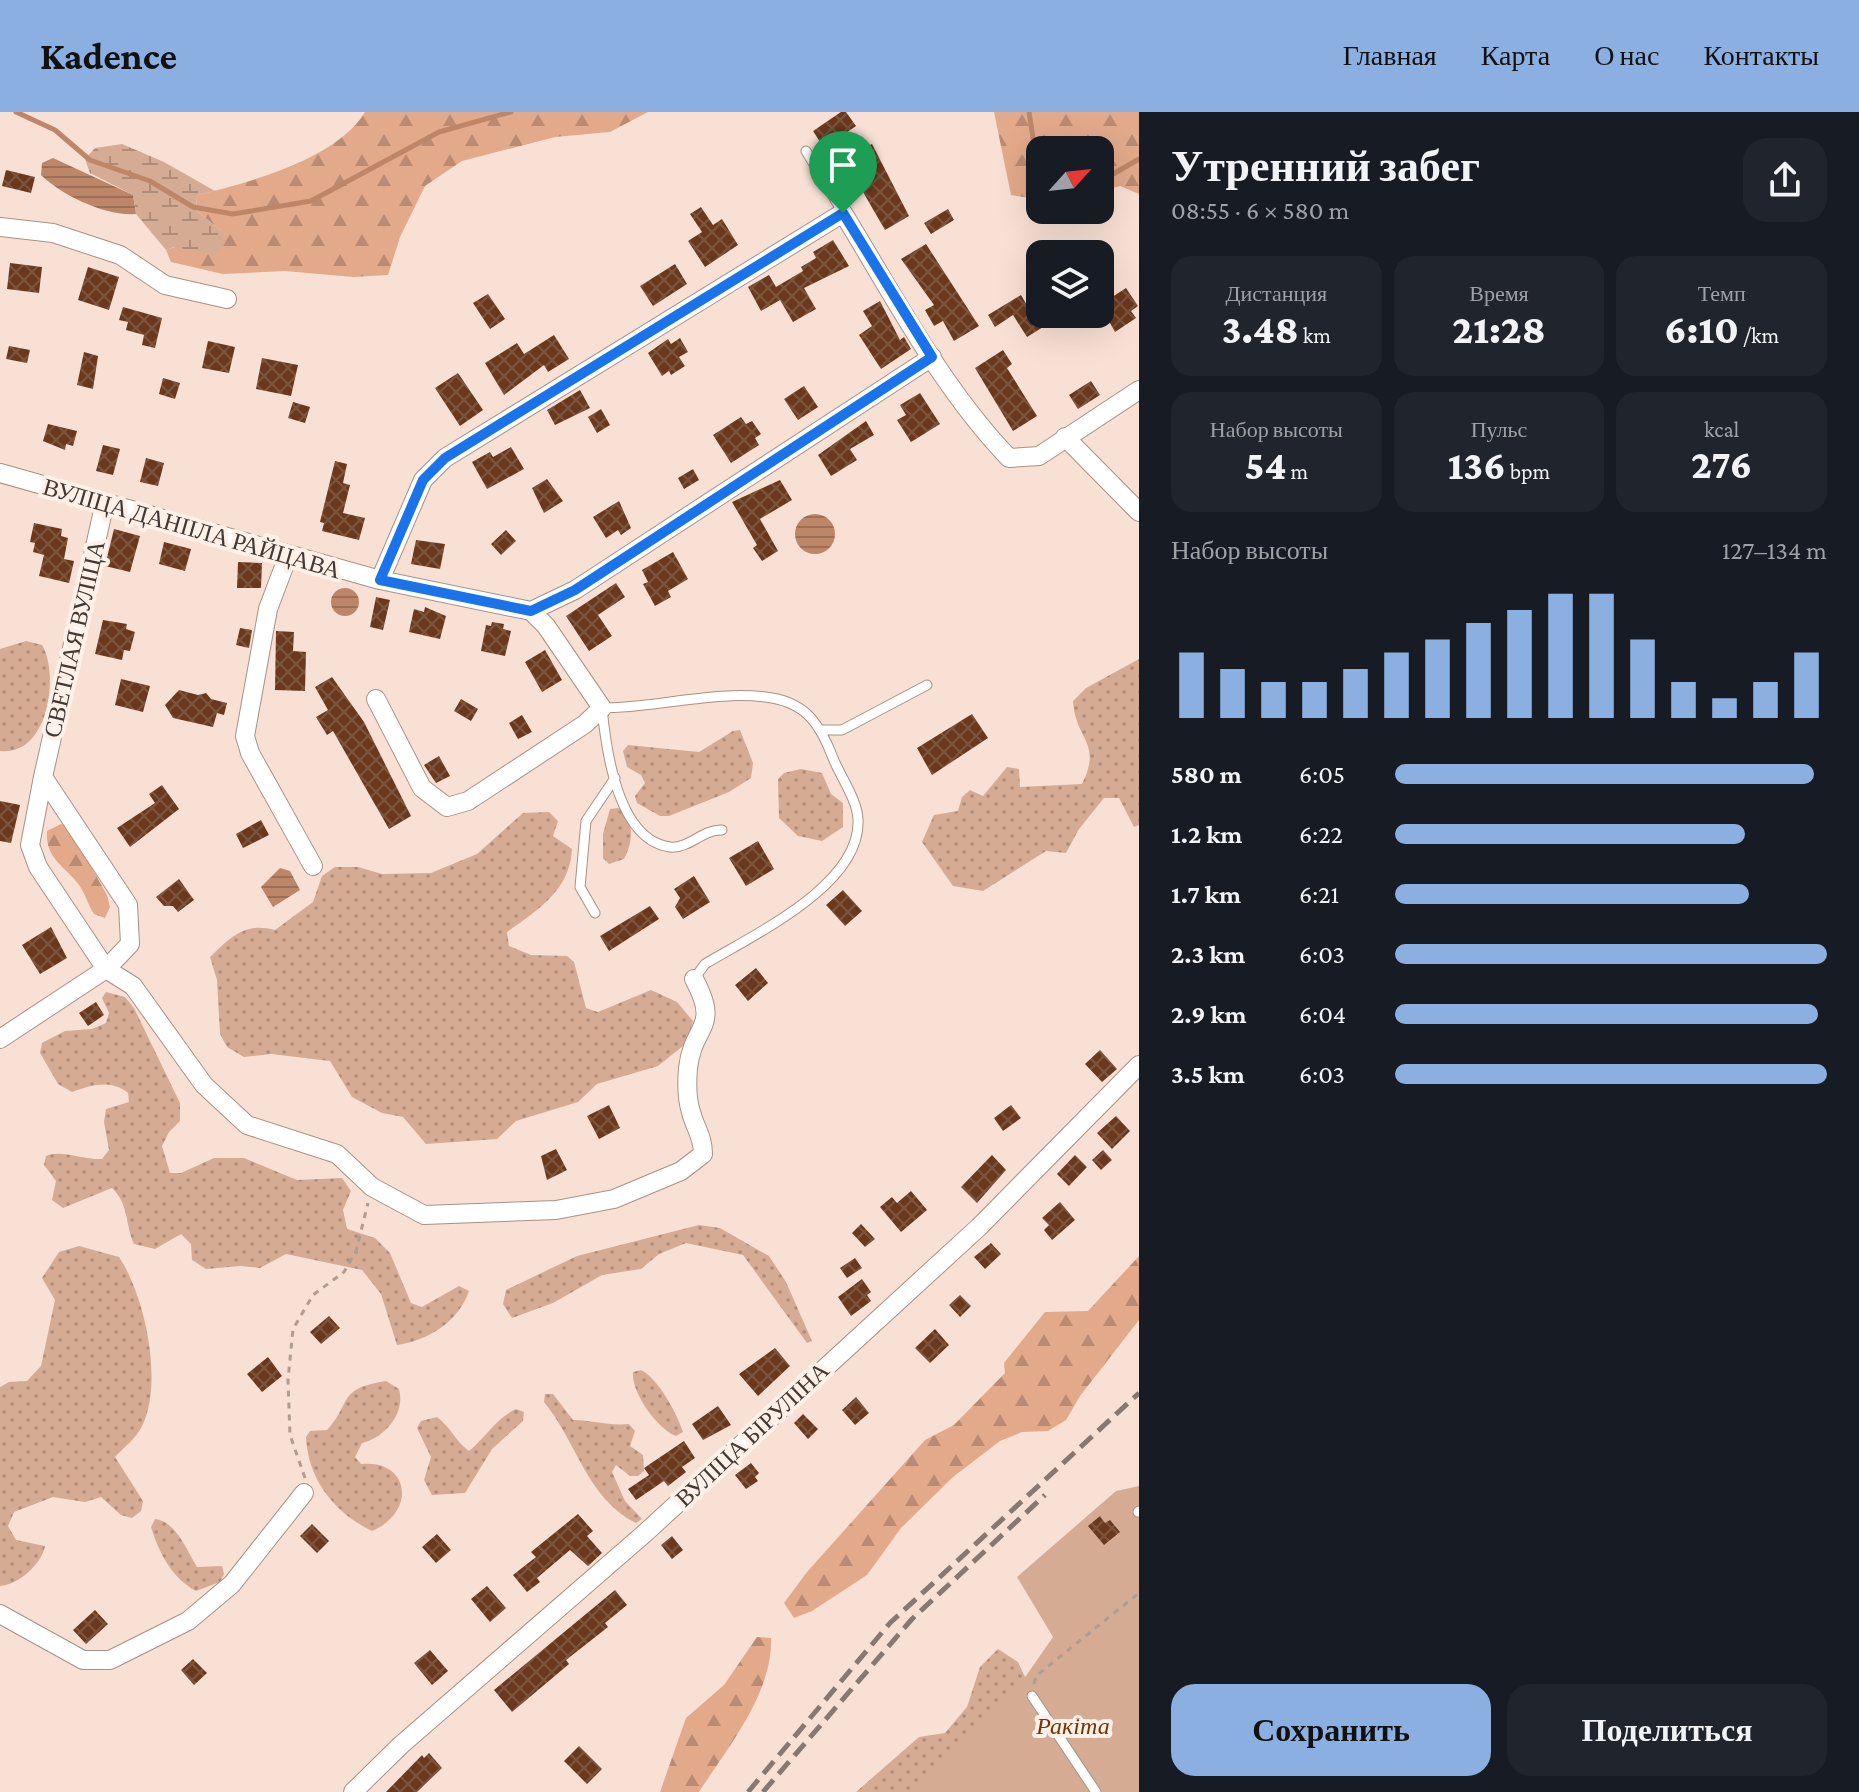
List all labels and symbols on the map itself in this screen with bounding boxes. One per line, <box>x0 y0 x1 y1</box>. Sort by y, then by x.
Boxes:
pin <box>809 131 877 213</box>
north arrow <box>1026 136 1114 224</box>
street label: ВУЛІЦА ДАНІІЛА РАЙЦАВА <box>40 473 345 584</box>
street label: СВЕТЛАЯ ВУЛІЦА <box>38 537 110 740</box>
street label: ВУЛІЦА БІРУЛІНА <box>670 1356 835 1512</box>
park label: Ракіта <box>1035 1712 1110 1739</box>

